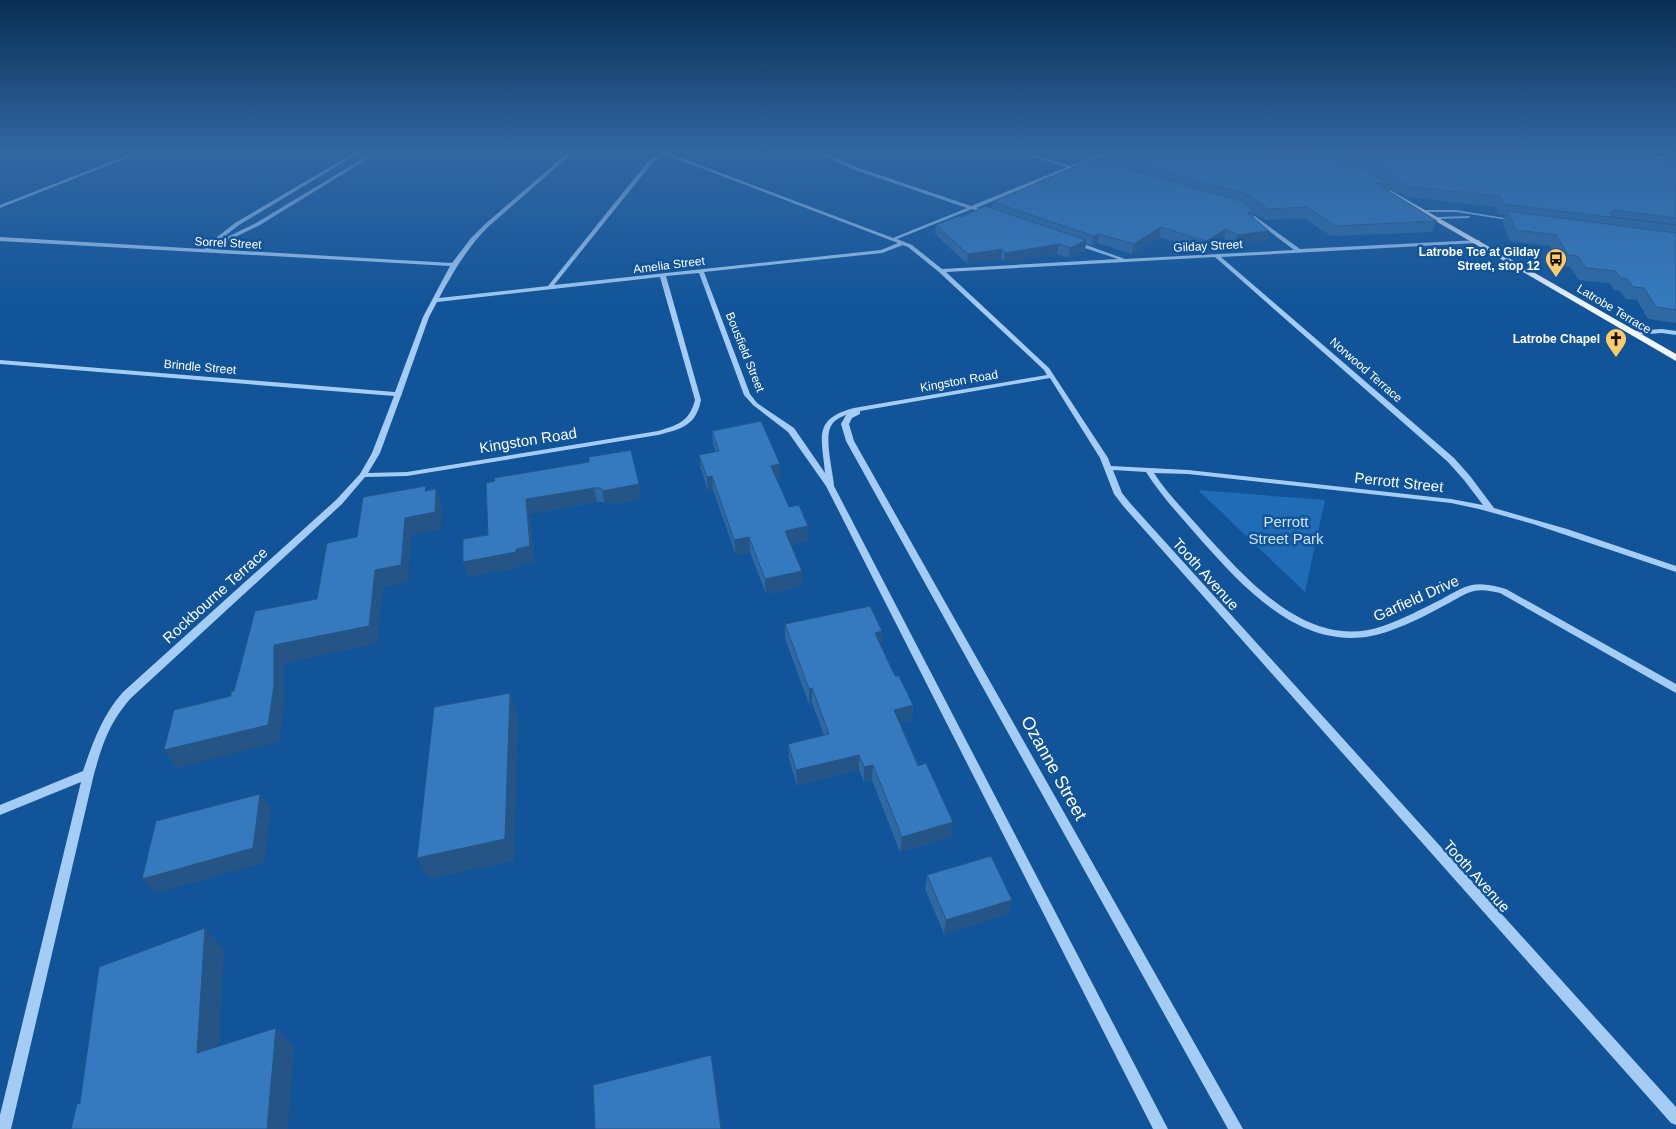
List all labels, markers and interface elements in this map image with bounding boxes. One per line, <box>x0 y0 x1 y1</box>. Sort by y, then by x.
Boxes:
street label: Sorrel Street <box>194 234 263 252</box>
street label: Gilday Street <box>1173 237 1244 255</box>
place label: Latrobe Tce at Gilday Street, stop 12 <box>1419 245 1540 273</box>
bus stop icon: Latrobe Tce at Gilday Street, stop 12 <box>1544 247 1568 278</box>
street label: Amelia Street <box>632 254 706 276</box>
street label: Latrobe Terrace <box>1574 281 1654 337</box>
street label: Bousfield Street <box>723 310 768 395</box>
church icon: Latrobe Chapel <box>1604 327 1628 358</box>
place label: Latrobe Chapel <box>1513 332 1600 346</box>
street label: Norwood Terrace <box>1327 335 1405 405</box>
street label: Brindle Street <box>163 357 237 377</box>
street label: Kingston Road <box>919 367 999 395</box>
street label: Kingston Road <box>478 424 578 456</box>
street label: Perrott Street <box>1354 469 1445 495</box>
park label: Perrott Street Park <box>1248 513 1324 547</box>
street label: Tooth Avenue <box>1169 535 1243 613</box>
street label: Rockbourne Terrace <box>159 544 271 646</box>
street label: Garfield Drive <box>1371 572 1461 624</box>
street label: Ozanne Street <box>1017 712 1091 824</box>
street label: Tooth Avenue <box>1440 837 1514 915</box>

